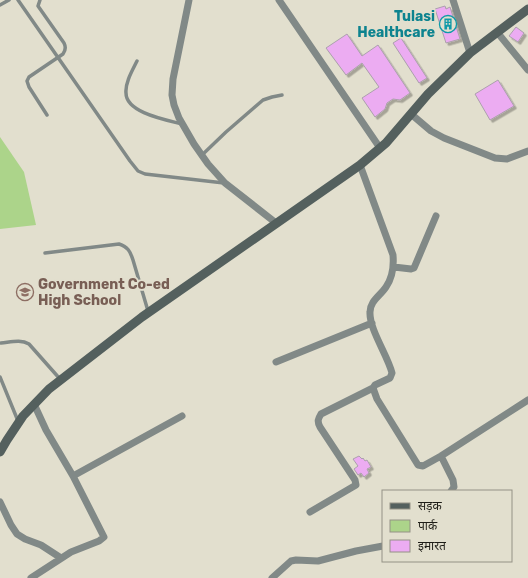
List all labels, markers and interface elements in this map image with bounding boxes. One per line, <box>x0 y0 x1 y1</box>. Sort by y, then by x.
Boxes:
place label: Tulasi Healthcare <box>357 8 435 41</box>
building icon: Tulasi Healthcare <box>438 14 458 34</box>
place label: Government Co-ed High School <box>38 276 170 309</box>
school or university icon: Government Co-ed High School <box>15 282 35 302</box>
legend <box>382 490 512 562</box>
text: सड़क <box>418 499 443 513</box>
text: पार्क <box>418 519 438 533</box>
text: इमारत <box>418 539 447 553</box>

